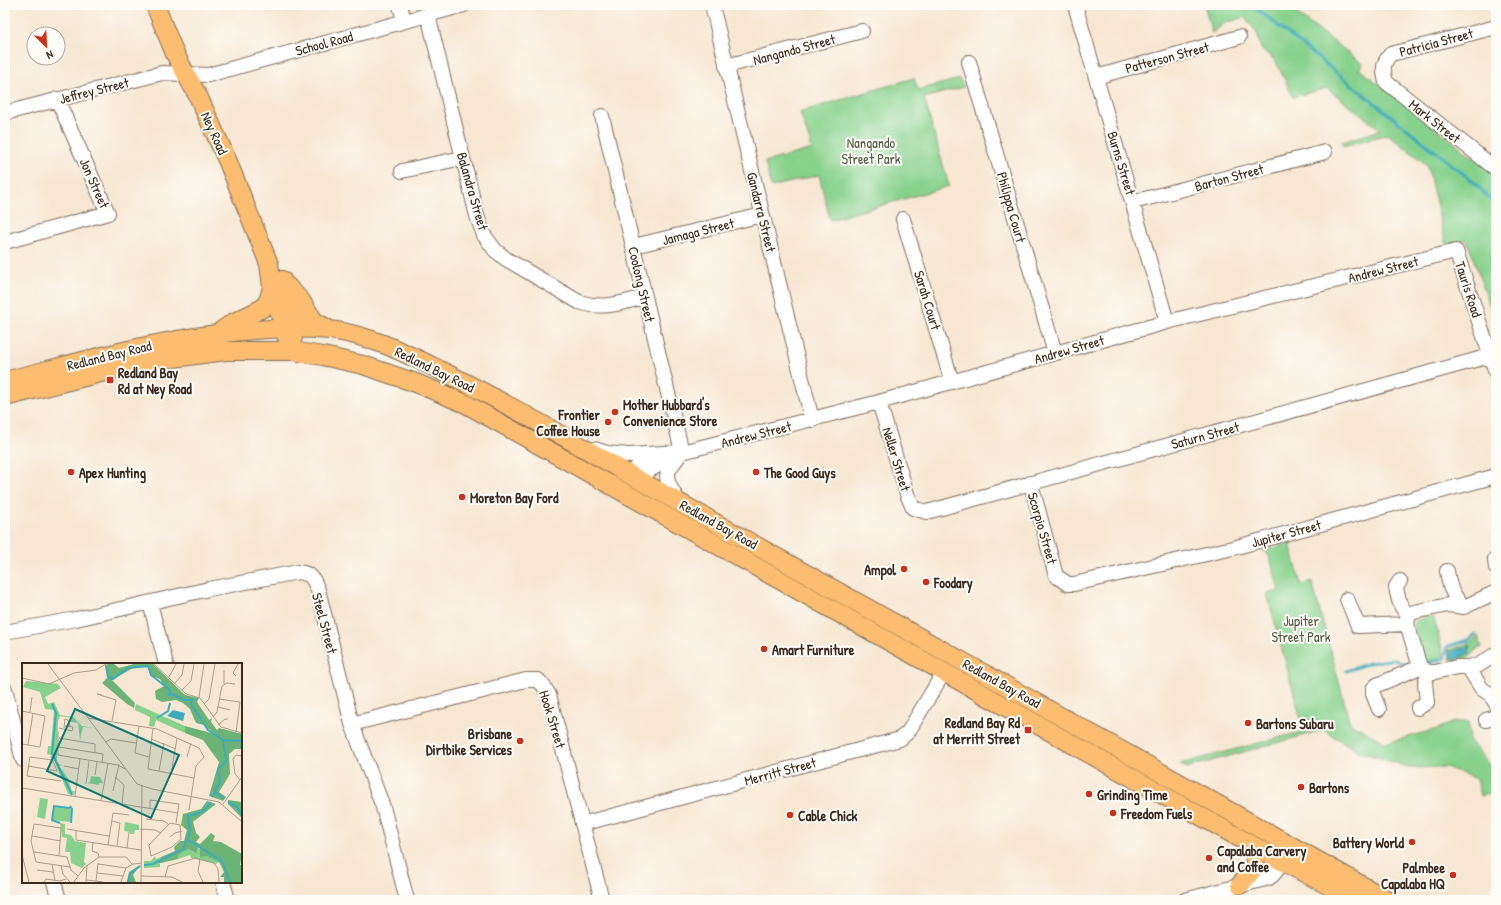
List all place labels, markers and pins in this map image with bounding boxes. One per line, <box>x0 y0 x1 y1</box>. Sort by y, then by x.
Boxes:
place label: Redland Bay Rd at Ney Road <box>118 363 192 400</box>
marker: Redland Bay Rd at Ney Road <box>105 375 115 385</box>
place label: Mother Hubbard's Convenience Store <box>623 395 718 430</box>
place label: Frontier Coffee House <box>536 405 601 440</box>
marker: Mother Hubbard's Convenience Store <box>610 407 620 417</box>
marker: Frontier Coffee House <box>603 417 613 427</box>
place label: Apex Hunting <box>79 463 146 484</box>
place label: The Good Guys <box>763 463 836 484</box>
marker: Apex Hunting <box>66 467 76 477</box>
marker: The Good Guys <box>751 467 761 477</box>
place label: Moreton Bay Ford <box>470 488 559 509</box>
marker: Moreton Bay Ford <box>457 492 467 502</box>
place label: Ampol <box>864 560 896 581</box>
marker: Ampol <box>899 564 909 574</box>
place label: Foodary <box>933 573 973 594</box>
marker: Foodary <box>921 577 931 587</box>
place label: Amart Furniture <box>772 640 855 659</box>
marker: Amart Furniture <box>759 644 769 654</box>
place label: Redland Bay Rd at Merritt Street <box>933 713 1021 748</box>
place label: Bartons Subaru <box>1256 714 1334 733</box>
marker: Bartons Subaru <box>1243 718 1253 728</box>
place label: Brisbane Dirtbike Services <box>426 724 513 759</box>
marker: Redland Bay Rd at Merritt Street <box>1023 725 1033 735</box>
marker: Brisbane Dirtbike Services <box>515 736 525 746</box>
place label: Bartons <box>1309 778 1350 797</box>
marker: Bartons <box>1296 782 1306 792</box>
place label: Grinding Time <box>1097 785 1168 806</box>
marker: Grinding Time <box>1084 789 1094 799</box>
place label: Freedom Fuels <box>1120 804 1193 823</box>
place label: Cable Chick <box>798 806 858 825</box>
marker: Freedom Fuels <box>1108 808 1118 818</box>
marker: Cable Chick <box>785 810 795 820</box>
place label: Battery World <box>1333 833 1405 854</box>
marker: Battery World <box>1407 837 1417 847</box>
place label: Capalaba Carvery and Coffee <box>1217 841 1306 876</box>
marker: Capalaba Carvery and Coffee <box>1204 853 1214 863</box>
place label: Palmbee Capalaba HQ <box>1381 858 1445 895</box>
marker: Palmbee Capalaba HQ <box>1448 870 1458 880</box>

